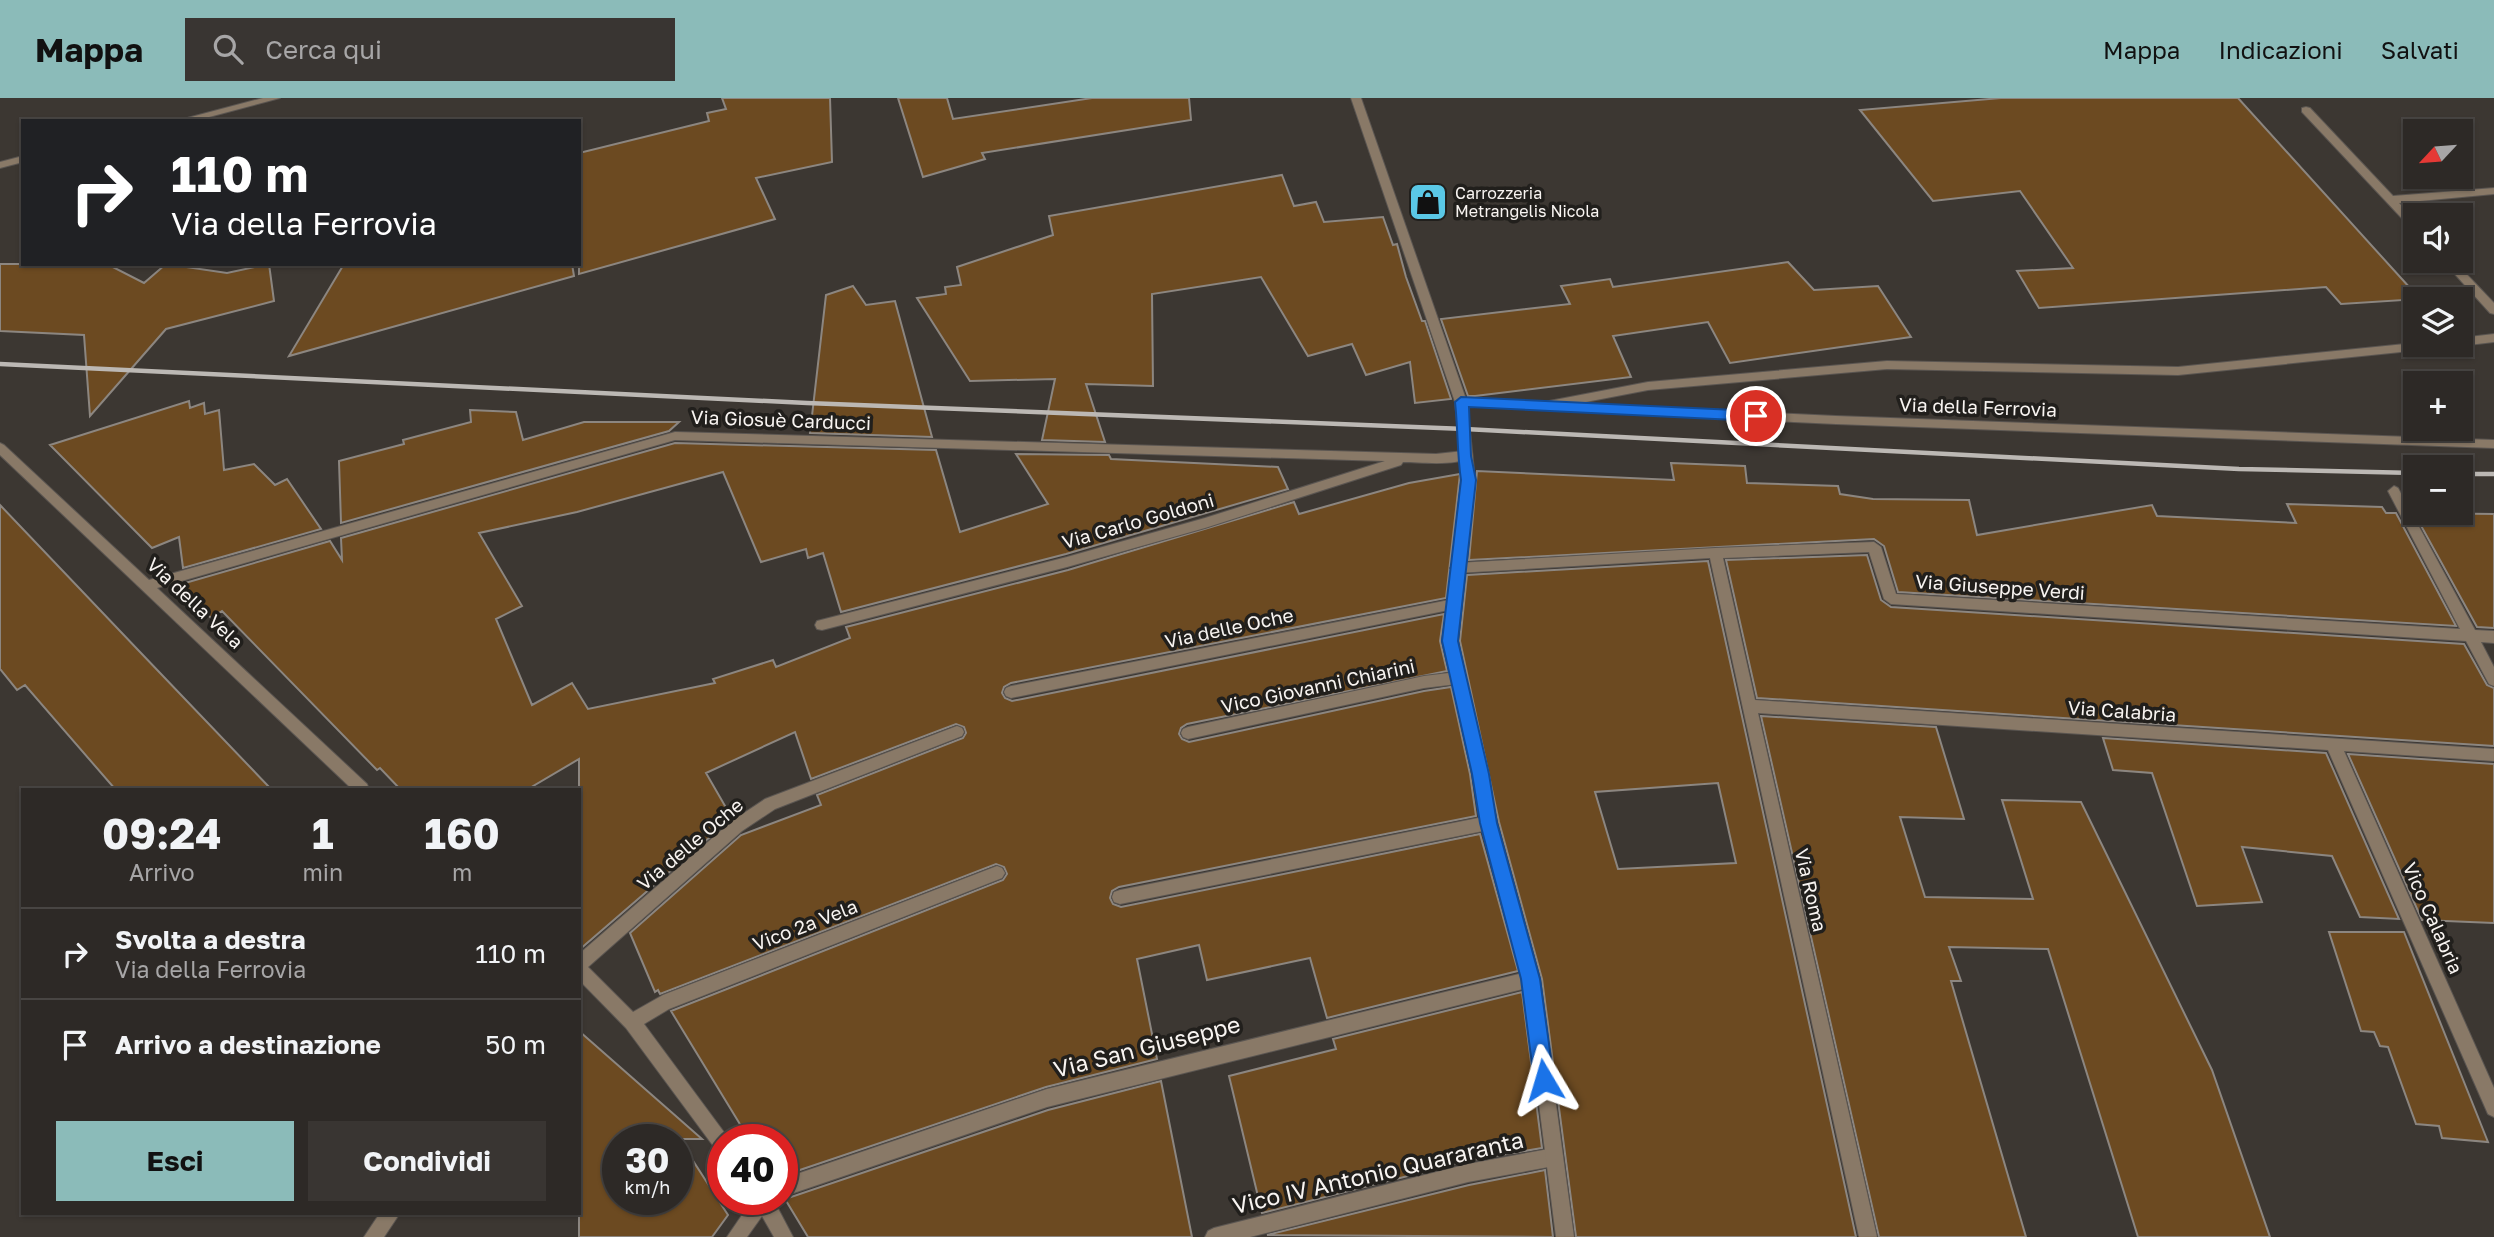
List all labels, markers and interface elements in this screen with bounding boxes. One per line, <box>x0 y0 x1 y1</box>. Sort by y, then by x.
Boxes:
search box <box>185 18 675 81</box>
text: Mappa <box>35 30 143 69</box>
icon: search <box>209 30 247 68</box>
text: Cerca qui <box>265 34 382 65</box>
text: Mappa <box>2103 35 2180 64</box>
text: Indicazioni <box>2218 35 2343 64</box>
text: Salvati <box>2381 35 2459 64</box>
north arrow <box>2403 119 2473 189</box>
map controls <box>2403 119 2473 525</box>
text: 110 m <box>171 144 308 203</box>
icon: right <box>56 147 147 238</box>
shop icon: Carrozzeria Metrangelis Nicola <box>1407 181 1449 223</box>
place label: Carrozzeria Metrangelis Nicola <box>1455 183 1599 221</box>
button: sound <box>2403 203 2473 273</box>
text: Via della Ferrovia <box>171 204 437 242</box>
button: layers <box>2403 287 2473 357</box>
button: + <box>2403 371 2473 441</box>
pin <box>1726 386 1786 446</box>
street label: Via della Ferrovia <box>1899 392 2057 421</box>
icon: arrive <box>1737 397 1775 435</box>
street label: Via Giosuè Carducci <box>690 405 872 434</box>
button: − <box>2403 455 2473 525</box>
street label: Via Carlo Goldoni <box>1059 488 1216 553</box>
street label: Via della Vela <box>142 552 248 653</box>
street label: Via Giuseppe Verdi <box>1914 569 2086 604</box>
street label: Via delle Oche <box>1162 603 1295 652</box>
street label: Vico Giovanni Chiarini <box>1219 654 1417 717</box>
street label: Via Calabria <box>2067 695 2177 726</box>
street label: Via delle Oche <box>632 793 747 894</box>
text: 09:24 <box>102 808 221 858</box>
text: 1 <box>312 808 334 858</box>
text: 160 <box>424 808 500 858</box>
street label: Via Roma <box>1791 846 1832 934</box>
text: Arrivo <box>129 858 195 886</box>
text: min <box>303 858 343 886</box>
text: m <box>452 858 472 886</box>
street label: Vico Calabria <box>2399 858 2468 977</box>
street label: Vico 2a Vela <box>749 894 860 955</box>
text: Svolta a destra <box>115 924 306 955</box>
icon: right <box>56 935 94 973</box>
text: 110 m <box>475 938 546 969</box>
text: Via della Ferrovia <box>115 955 306 983</box>
street label: Via San Giuseppe <box>1051 1009 1243 1083</box>
icon: arrive <box>56 1026 94 1064</box>
text: Arrivo a destinazione <box>115 1029 381 1060</box>
text: 50 m <box>485 1029 546 1060</box>
position arrow <box>1507 1043 1581 1117</box>
button: Esci <box>56 1121 294 1201</box>
button: Condividi <box>308 1121 546 1201</box>
speed limit sign: 40 <box>707 1124 798 1215</box>
street label: Vico IV Antonio Quararanta <box>1230 1125 1526 1219</box>
text: 30 <box>625 1139 670 1181</box>
text: km/h <box>625 1176 670 1198</box>

